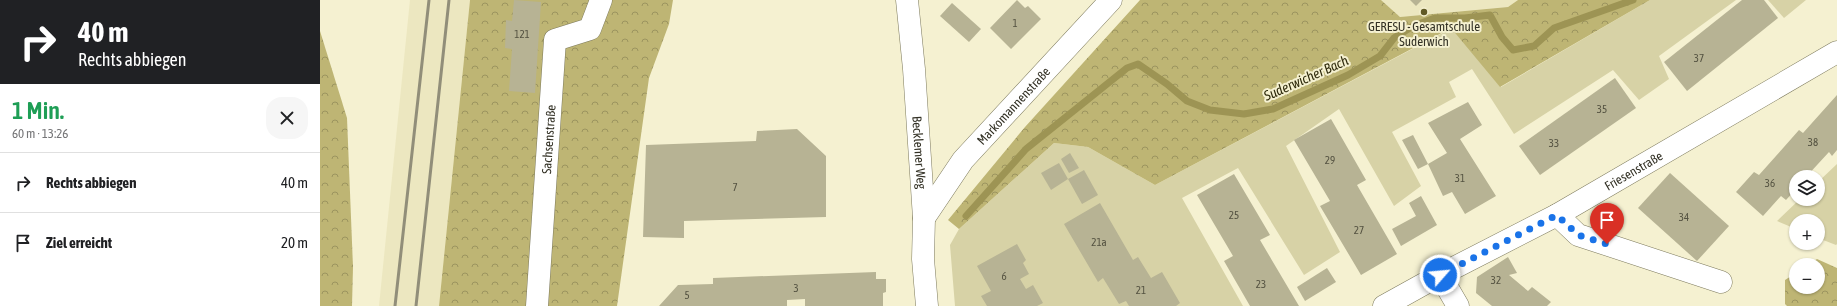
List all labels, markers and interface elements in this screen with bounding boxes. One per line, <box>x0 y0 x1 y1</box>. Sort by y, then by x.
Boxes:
marker: GERESU - Gesamtschule Suderwich <box>1419 7 1429 17</box>
icon: right <box>12 16 64 68</box>
text: 40 m <box>78 16 128 48</box>
house number: 1 <box>1012 17 1018 29</box>
place label: GERESU - Gesamtschule Suderwich <box>1368 19 1480 49</box>
house number: 121 <box>514 28 530 40</box>
text: Rechts abbiegen <box>78 49 187 70</box>
water label: Suderwicher Bach <box>1260 52 1351 104</box>
house number: 37 <box>1694 52 1704 64</box>
street label: Markomannenstraße <box>974 64 1053 148</box>
text: 1 Min. <box>12 97 64 124</box>
button: close <box>266 97 308 139</box>
house number: 35 <box>1597 103 1607 115</box>
street label: Sachsenstraße <box>538 104 558 175</box>
street label: Becklemer Weg <box>910 115 930 190</box>
text: 60 m · 13:26 <box>12 126 68 141</box>
house number: 38 <box>1808 136 1818 148</box>
house number: 33 <box>1549 137 1559 149</box>
street label: Friesenstraße <box>1602 148 1665 193</box>
house number: 29 <box>1325 154 1335 166</box>
map controls <box>1789 170 1825 294</box>
button: layers <box>1789 170 1825 206</box>
icon: right <box>12 172 34 194</box>
house number: 31 <box>1455 172 1465 184</box>
text: Rechts abbiegen <box>46 174 136 191</box>
text: 40 m <box>281 174 308 191</box>
house number: 36 <box>1765 177 1775 189</box>
house number: 7 <box>732 181 738 193</box>
pin <box>1590 203 1624 244</box>
house number: 25 <box>1229 209 1239 221</box>
icon: arrive <box>1596 209 1618 231</box>
house number: 34 <box>1679 211 1689 223</box>
button: + <box>1789 214 1825 250</box>
house number: 27 <box>1354 224 1364 236</box>
icon: arrive <box>12 232 34 254</box>
text: Ziel erreicht <box>46 234 112 251</box>
text: 20 m <box>281 234 308 251</box>
house number: 21a <box>1091 236 1107 248</box>
position arrow <box>1419 254 1461 296</box>
button: − <box>1789 258 1825 294</box>
house number: 6 <box>1001 270 1007 282</box>
house number: 32 <box>1491 274 1501 286</box>
house number: 23 <box>1256 278 1266 290</box>
house number: 3 <box>793 282 799 294</box>
house number: 21 <box>1136 284 1146 296</box>
house number: 5 <box>684 289 690 301</box>

